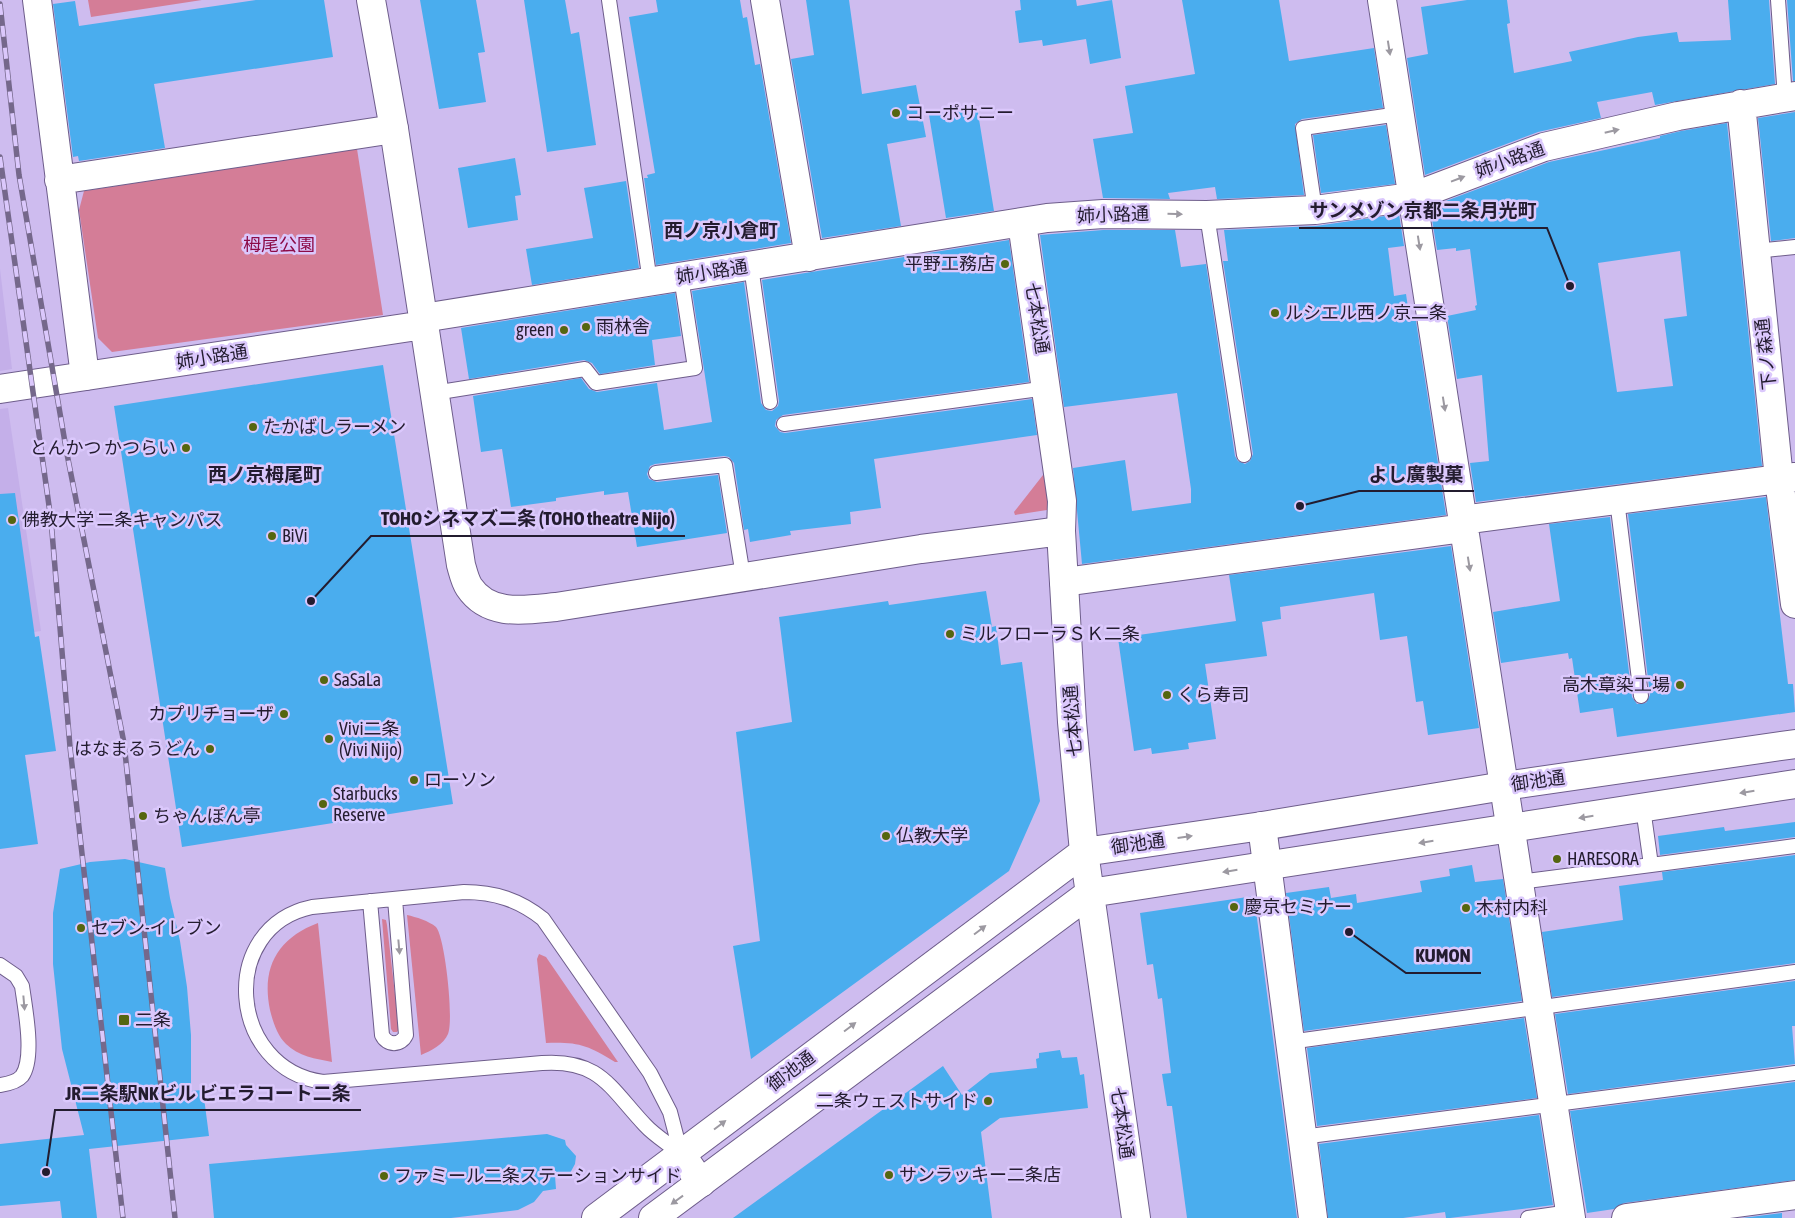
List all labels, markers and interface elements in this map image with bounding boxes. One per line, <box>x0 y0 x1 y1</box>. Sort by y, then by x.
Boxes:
one-way arrow <box>1385 41 1393 57</box>
place label: コーポサニー <box>906 102 1014 123</box>
marker: コーポサニー <box>890 107 902 119</box>
one-way arrow <box>1605 126 1621 134</box>
street label: 姉小路通 <box>1472 137 1547 182</box>
one-way arrow <box>1451 175 1465 183</box>
callout: サンメゾン京都二条月光町 <box>1299 194 1547 228</box>
text: サンメゾン京都二条月光町 <box>1309 199 1537 221</box>
street label: 姉小路通 <box>1077 203 1149 226</box>
one-way arrow <box>1168 210 1184 218</box>
district label: 西ノ京小倉町 <box>664 219 778 241</box>
park label: 栂尾公園 <box>243 234 315 255</box>
one-way arrow <box>1416 236 1424 252</box>
place label: 平野工務店 <box>905 253 995 274</box>
street label: 姉小路通 <box>675 256 749 288</box>
marker: 平野工務店 <box>999 258 1011 270</box>
street label: 七本松通 <box>1021 281 1053 355</box>
place label: ルシエル西ノ京二条 <box>1285 302 1447 323</box>
marker: ルシエル西ノ京二条 <box>1269 307 1281 319</box>
place label: 雨林舎 <box>596 316 650 337</box>
street label: 下ノ森通 <box>1751 317 1780 391</box>
place label: green <box>516 319 554 340</box>
marker: 雨林舎 <box>580 321 592 333</box>
marker: green <box>558 324 570 336</box>
street label: 姉小路通 <box>175 341 249 373</box>
one-way arrow <box>1441 396 1449 412</box>
place label: たかばしラーメン <box>263 416 406 437</box>
marker: たかばしラーメン <box>247 421 259 433</box>
place label: とんかつ かつらい <box>30 437 176 458</box>
marker: とんかつ かつらい <box>180 442 192 454</box>
callout: よし廣製菓 <box>1359 457 1474 491</box>
district label: 西ノ京栂尾町 <box>208 463 322 485</box>
text: よし廣製菓 <box>1368 463 1464 485</box>
callout: TOHOシネマズ二条 (TOHO theatre Nijo) <box>371 502 685 536</box>
text: TOHOシネマズ二条 (TOHO theatre Nijo) <box>381 507 675 529</box>
place label: 佛教大学 二条キャンパス <box>22 509 222 530</box>
marker: 佛教大学 二条キャンパス <box>6 514 18 526</box>
place label: BiVi <box>282 525 308 546</box>
marker: BiVi <box>266 530 278 542</box>
one-way arrow <box>1466 557 1474 573</box>
place label: ミルフローラＳＫ二条 <box>960 623 1140 644</box>
marker: ミルフローラＳＫ二条 <box>944 628 956 640</box>
place label: SaSaLa <box>334 669 381 690</box>
marker: SaSaLa <box>318 674 330 686</box>
place label: 高木章染工場 <box>1562 674 1670 695</box>
marker: 高木章染工場 <box>1674 679 1686 691</box>
street label: 七本松通 <box>1060 684 1085 758</box>
place label: くら寿司 <box>1177 684 1249 705</box>
marker: くら寿司 <box>1161 689 1173 701</box>
place label: カプリチョーザ <box>148 703 274 724</box>
marker: カプリチョーザ <box>278 708 290 720</box>
place label: Vivi二条 (Vivi Nijo) <box>339 718 402 760</box>
marker: Vivi二条 (Vivi Nijo) <box>323 733 335 745</box>
place label: はなまるうどん <box>74 738 200 759</box>
marker: はなまるうどん <box>204 743 216 755</box>
street label: 御池通 <box>1510 766 1566 795</box>
place label: ローソン <box>424 769 496 790</box>
marker: ローソン <box>408 774 420 786</box>
place label: Starbucks Reserve <box>333 783 398 825</box>
one-way arrow <box>1738 788 1754 796</box>
marker: Starbucks Reserve <box>317 798 329 810</box>
place label: ちゃんぽん亭 <box>153 805 261 826</box>
marker: ちゃんぽん亭 <box>137 810 149 822</box>
one-way arrow <box>1578 813 1594 821</box>
place label: 仏教大学 <box>896 825 968 846</box>
street label: 御池通 <box>1110 829 1166 858</box>
marker: 仏教大学 <box>880 830 892 842</box>
one-way arrow <box>1178 833 1194 841</box>
one-way arrow <box>1417 838 1433 846</box>
place label: HARESORA <box>1567 848 1639 869</box>
marker: HARESORA <box>1551 853 1563 865</box>
one-way arrow <box>1222 868 1238 876</box>
place label: 慶京セミナー <box>1244 896 1352 917</box>
place label: 木村内科 <box>1476 897 1548 918</box>
marker: 慶京セミナー <box>1228 901 1240 913</box>
marker: 木村内科 <box>1460 902 1472 914</box>
place label: セブン-イレブン <box>91 917 222 938</box>
marker: セブン-イレブン <box>75 922 87 934</box>
one-way arrow <box>973 924 986 935</box>
one-way arrow <box>396 939 404 955</box>
callout: KUMON <box>1406 939 1481 973</box>
text: KUMON <box>1415 944 1471 966</box>
one-way arrow <box>20 995 28 1011</box>
place label: 二条 <box>135 1009 171 1030</box>
marker: 二条 <box>117 1013 131 1027</box>
one-way arrow <box>843 1022 857 1032</box>
street label: 御池通 <box>763 1046 819 1095</box>
callout: JR二条駅NKビル ビエラコート二条 <box>55 1076 361 1110</box>
text: JR二条駅NKビル ビエラコート二条 <box>64 1082 351 1104</box>
street label: 七本松通 <box>1107 1086 1138 1160</box>
place label: 二条ウェストサイド <box>816 1090 978 1111</box>
marker: 二条ウェストサイド <box>982 1095 994 1107</box>
one-way arrow <box>713 1119 726 1130</box>
place label: サンラッキー二条店 <box>899 1164 1061 1185</box>
place label: ファミール二条ステーションサイド <box>394 1165 682 1186</box>
marker: サンラッキー二条店 <box>883 1169 895 1181</box>
marker: ファミール二条ステーションサイド <box>378 1170 390 1182</box>
one-way arrow <box>671 1195 684 1206</box>

